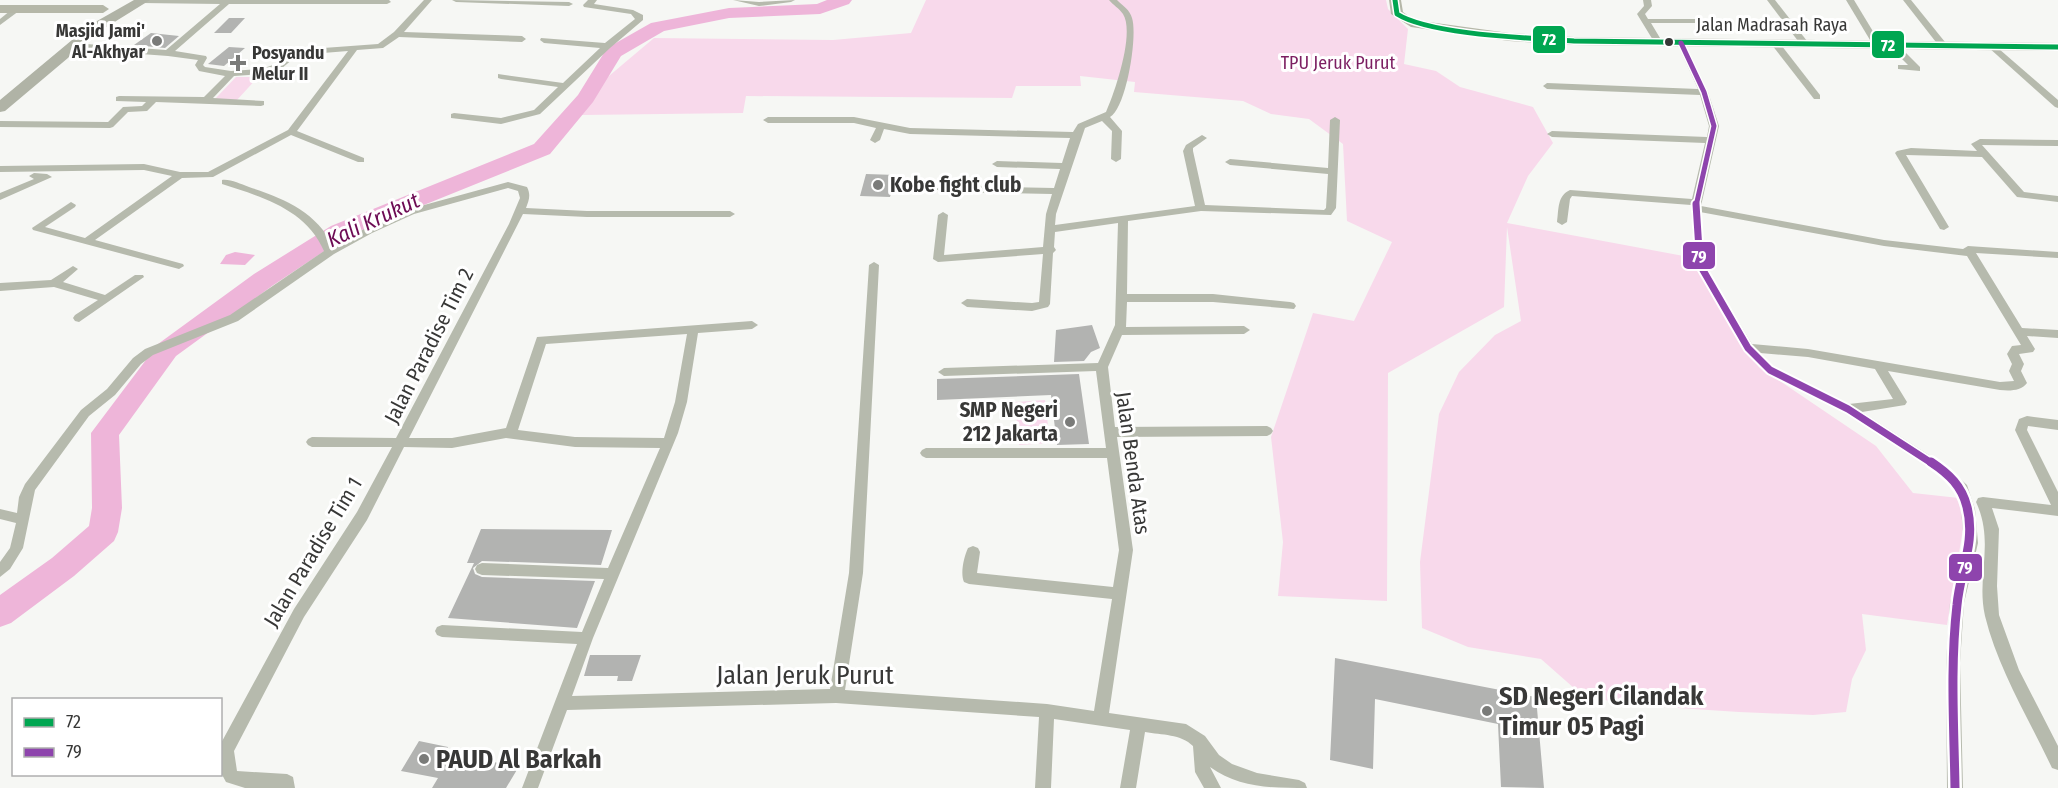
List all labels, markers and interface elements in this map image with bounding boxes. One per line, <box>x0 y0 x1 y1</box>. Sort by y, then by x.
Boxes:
street label: Jalan Madrasah Raya <box>1696 14 1848 36</box>
place label: Masjid Jami' Al-Akhyar <box>56 20 145 63</box>
line badge: 72 <box>1532 25 1566 54</box>
text: 72 <box>1542 30 1557 49</box>
line badge: 72 <box>1871 30 1905 59</box>
marker: Masjid Jami' Al-Akhyar <box>150 34 164 48</box>
unlabelled marker <box>1663 36 1675 48</box>
text: 72 <box>1881 36 1896 55</box>
place label: Posyandu Melur II <box>252 42 324 85</box>
park label: TPU Jeruk Purut <box>1281 52 1395 74</box>
marker: Posyandu Melur II <box>229 54 247 72</box>
place label: Kobe fight club <box>890 172 1021 198</box>
marker: Kobe fight club <box>871 178 885 192</box>
water label: Kali Krukut <box>322 186 424 253</box>
line badge: 79 <box>1682 241 1716 270</box>
text: 79 <box>1692 247 1706 266</box>
street label: Jalan Paradise Tim 2 <box>379 264 479 428</box>
street label: Jalan Benda Atas <box>1110 390 1156 536</box>
place label: SMP Negeri 212 Jakarta <box>959 397 1058 447</box>
marker: SMP Negeri 212 Jakarta <box>1063 415 1077 429</box>
street label: Jalan Paradise Tim 1 <box>258 473 368 631</box>
line badge: 79 <box>1948 553 1983 582</box>
text: 79 <box>1958 558 1972 577</box>
street label: Jalan Jeruk Purut <box>716 660 894 691</box>
place label: SD Negeri Cilandak Timur 05 Pagi <box>1499 681 1704 742</box>
legend <box>12 698 222 776</box>
marker: SD Negeri Cilandak Timur 05 Pagi <box>1480 704 1494 718</box>
text: 72 <box>66 711 81 733</box>
text: 79 <box>66 741 82 763</box>
place label: PAUD Al Barkah <box>436 744 602 775</box>
marker: PAUD Al Barkah <box>417 752 431 766</box>

